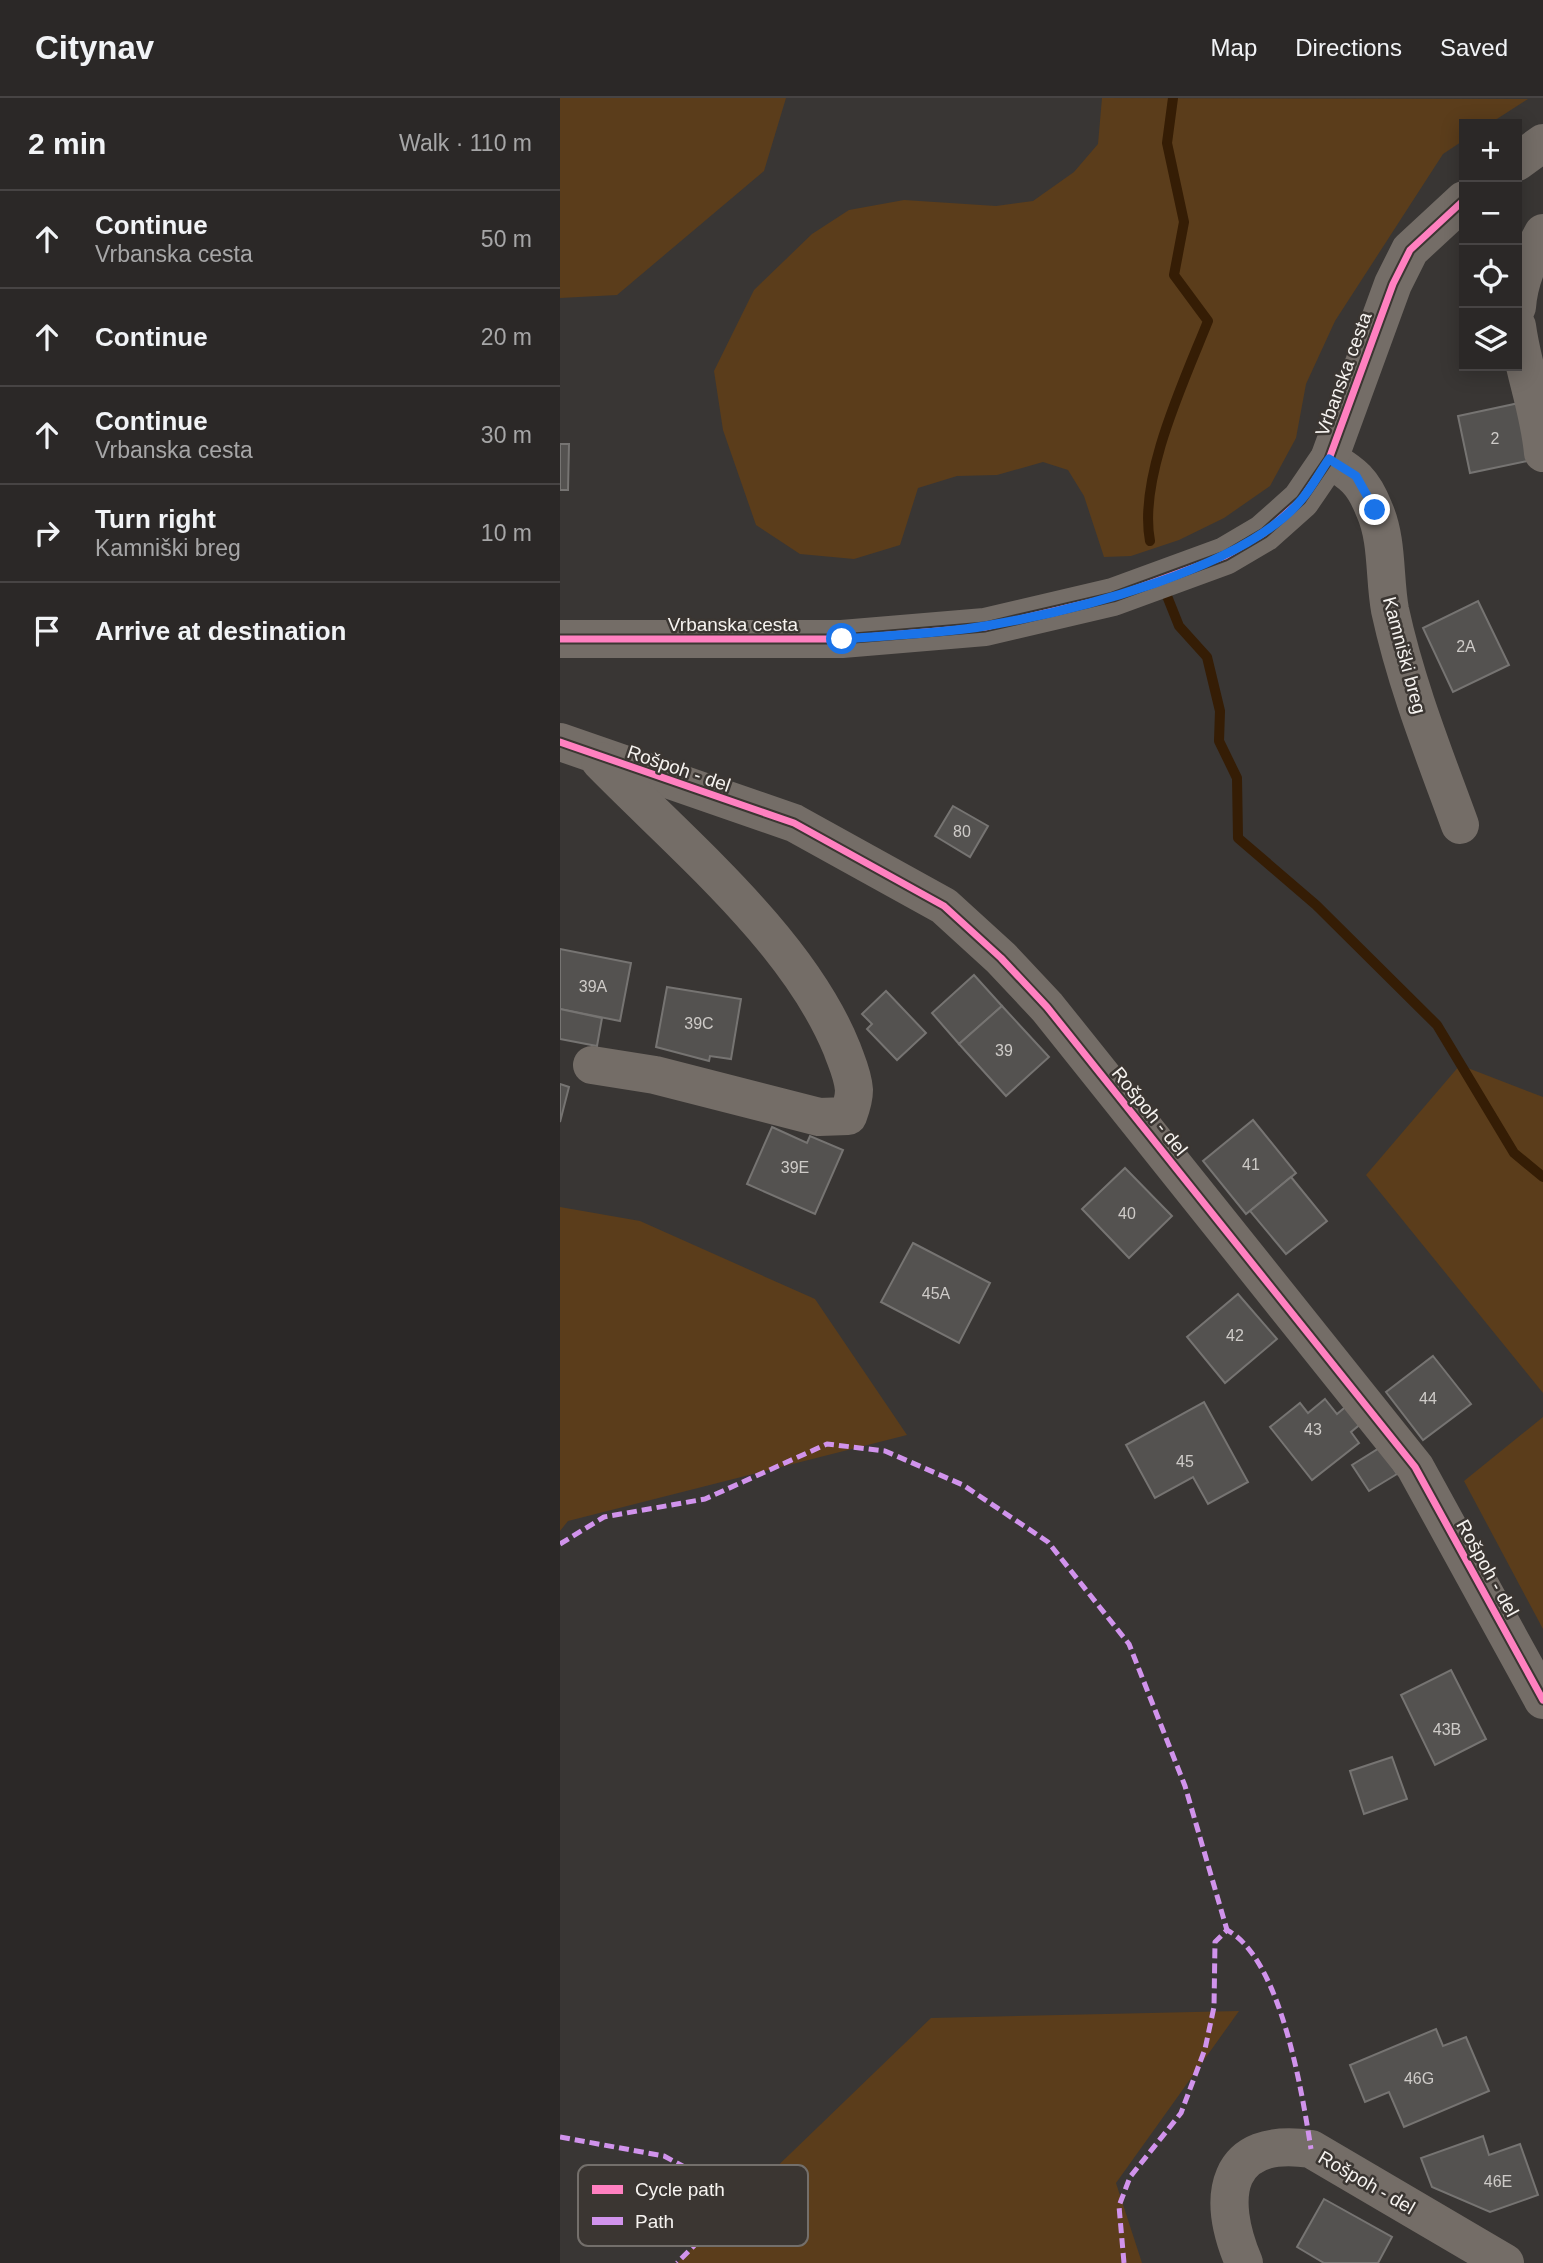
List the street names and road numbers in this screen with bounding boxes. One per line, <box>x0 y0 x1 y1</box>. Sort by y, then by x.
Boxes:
street label: Vrbanska cesta <box>1311 309 1376 439</box>
street label: Kamniški breg <box>1379 594 1430 716</box>
street label: Vrbanska cesta <box>668 614 799 635</box>
street label: Rošpoh - del <box>624 741 733 796</box>
street label: Rošpoh - del <box>1108 1063 1192 1160</box>
street label: Rošpoh - del <box>1452 1516 1523 1620</box>
street label: Rošpoh - del <box>1315 2146 1419 2218</box>

